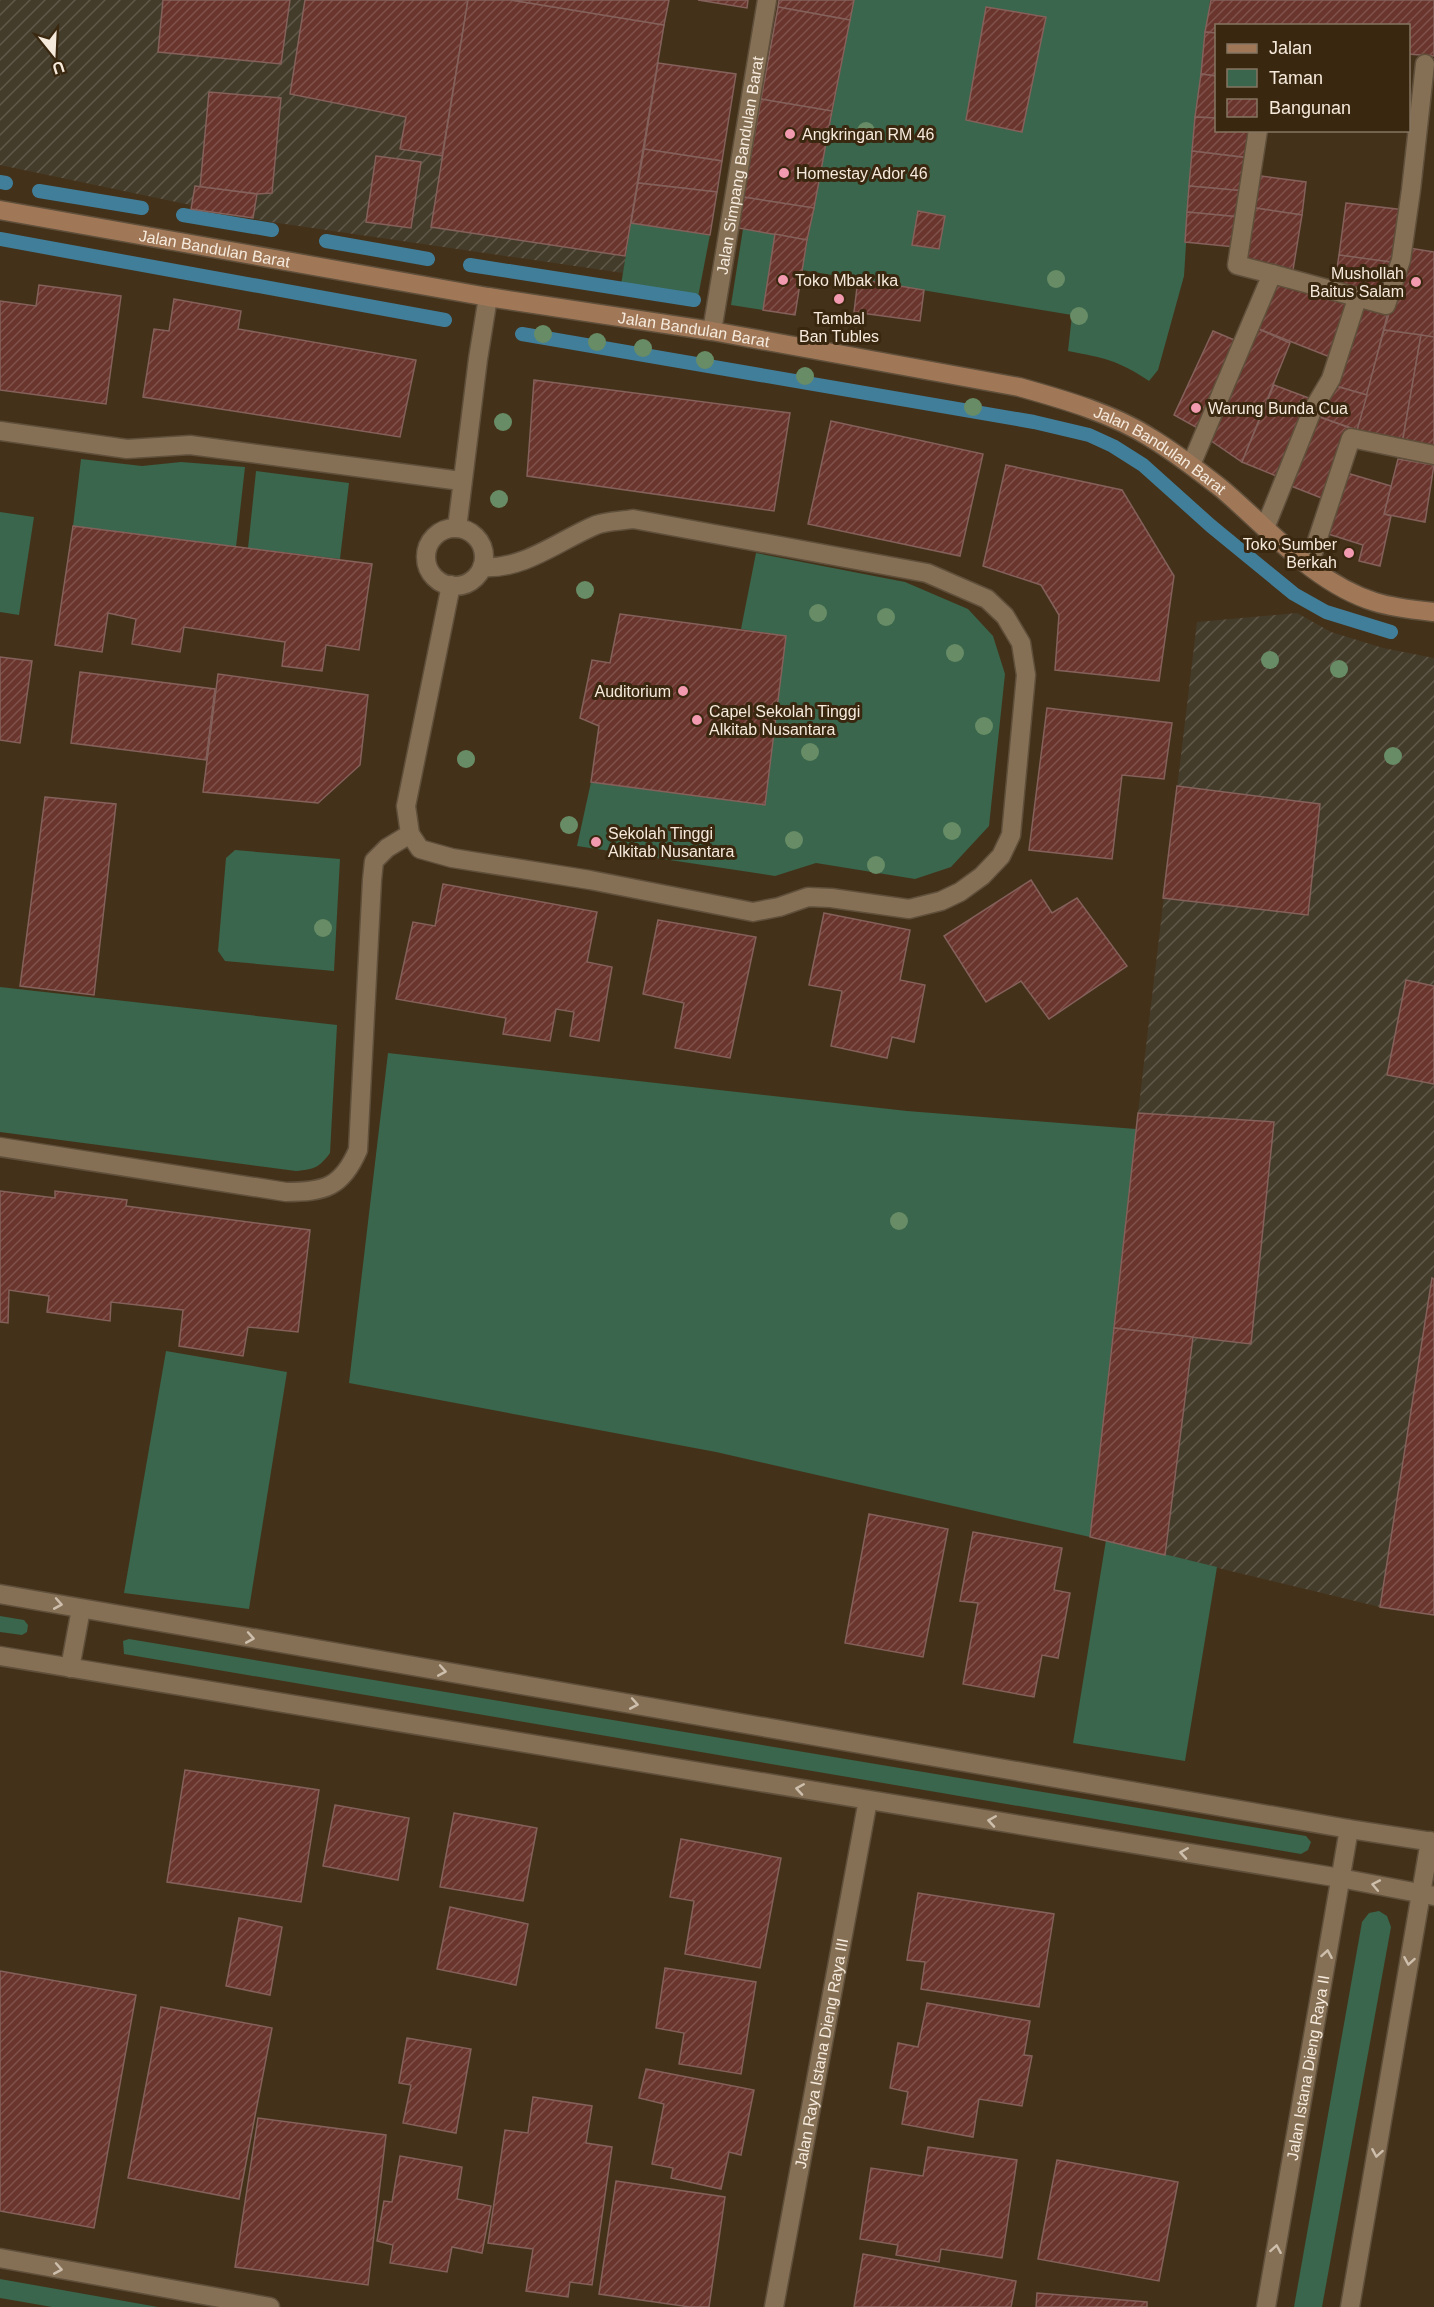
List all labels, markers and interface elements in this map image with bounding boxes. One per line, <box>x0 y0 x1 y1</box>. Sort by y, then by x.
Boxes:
north arrow <box>24 24 84 84</box>
legend <box>1215 24 1410 132</box>
text: Jalan <box>1269 38 1312 58</box>
street label: Jalan Simpang Bandulan Barat <box>714 55 767 276</box>
text: U <box>50 58 67 78</box>
text: Taman <box>1269 68 1323 88</box>
text: Bangunan <box>1269 98 1351 118</box>
place label: Angkringan RM 46 <box>802 126 935 143</box>
marker: Angkringan RM 46 <box>783 127 797 141</box>
place label: Homestay Ador 46 <box>796 165 928 182</box>
marker: Homestay Ador 46 <box>777 166 791 180</box>
street label: Jalan Bandulan Barat <box>138 227 292 271</box>
place label: Mushollah Baitus Salam <box>1310 265 1404 300</box>
place label: Toko Mbak Ika <box>795 272 898 289</box>
marker: Toko Mbak Ika <box>776 273 790 287</box>
marker: Mushollah Baitus Salam <box>1409 275 1423 289</box>
marker: Tambal Ban Tubles <box>832 292 846 306</box>
street label: Jalan Bandulan Barat <box>617 309 771 350</box>
place label: Tambal Ban Tubles <box>799 310 879 345</box>
place label: Warung Bunda Cua <box>1208 400 1348 417</box>
marker: Warung Bunda Cua <box>1189 401 1203 415</box>
street label: Jalan Bandulan Barat <box>1091 403 1230 498</box>
place label: Toko Sumber Berkah <box>1243 536 1338 571</box>
marker: Toko Sumber Berkah <box>1342 546 1356 560</box>
place label: Auditorium <box>595 683 671 700</box>
marker: Auditorium <box>676 684 690 698</box>
place label: Capel Sekolah Tinggi Alkitab Nusantara <box>709 703 860 738</box>
marker: Capel Sekolah Tinggi Alkitab Nusantara <box>690 713 704 727</box>
place label: Sekolah Tinggi Alkitab Nusantara <box>608 825 734 860</box>
marker: Sekolah Tinggi Alkitab Nusantara <box>589 835 603 849</box>
one-way arrow <box>52 1597 62 1610</box>
one-way arrow <box>244 1631 254 1644</box>
one-way arrow <box>436 1664 446 1677</box>
one-way arrow <box>629 1698 639 1710</box>
one-way arrow <box>795 1783 804 1795</box>
one-way arrow <box>987 1815 997 1827</box>
one-way arrow <box>1180 1847 1189 1859</box>
one-way arrow <box>1372 1879 1382 1892</box>
street label: Jalan Raya Istana Dieng Raya III <box>792 1937 851 2170</box>
one-way arrow <box>1320 1949 1333 1959</box>
one-way arrow <box>1404 1956 1416 1965</box>
street label: Jalan Istana Dieng Raya II <box>1284 1974 1333 2162</box>
one-way arrow <box>1371 2148 1383 2158</box>
one-way arrow <box>1269 2245 1282 2255</box>
one-way arrow <box>52 2262 62 2275</box>

